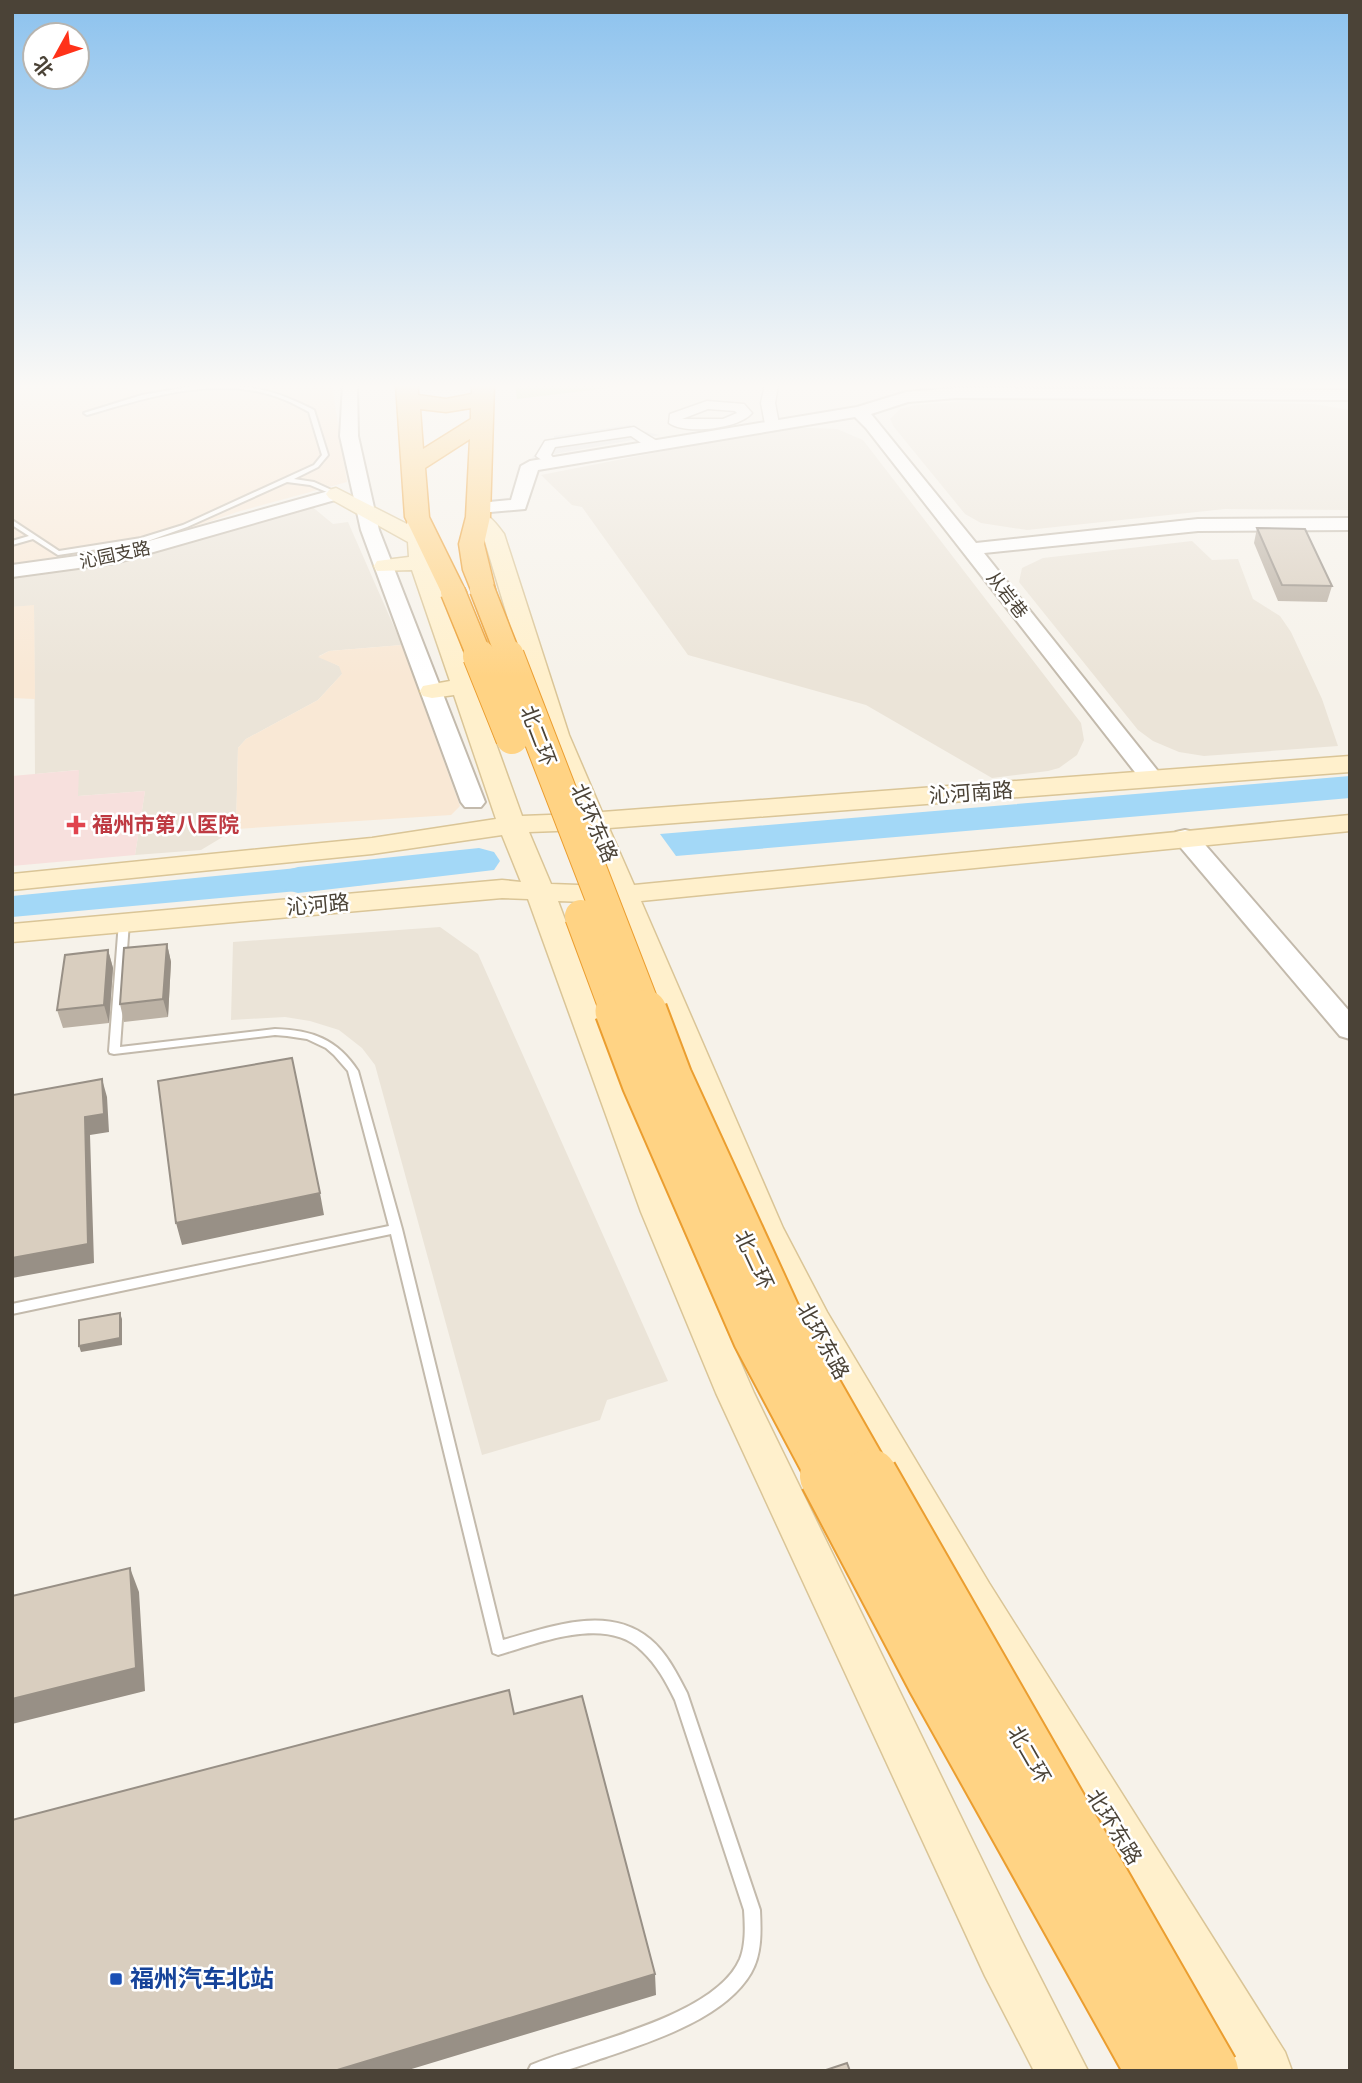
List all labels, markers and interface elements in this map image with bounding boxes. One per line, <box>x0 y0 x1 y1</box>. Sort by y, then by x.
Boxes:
north arrow <box>21 21 91 91</box>
text: 北 <box>30 53 58 80</box>
street label: 沁园支路 <box>78 538 152 572</box>
street label: 从岩巷 <box>982 568 1032 622</box>
street label: 北二环 <box>516 703 560 769</box>
street label: 沁河南路 <box>928 779 1014 807</box>
street label: 北环东路 <box>567 780 621 866</box>
place label: 福州市第八医院 <box>92 814 239 836</box>
marker: 福州市第八医院 <box>66 815 86 835</box>
street label: 沁河路 <box>286 891 350 919</box>
street label: 北二环 <box>731 1227 777 1293</box>
street label: 北环东路 <box>793 1299 853 1383</box>
street label: 北二环 <box>1004 1722 1054 1788</box>
street label: 北环东路 <box>1082 1786 1146 1868</box>
place label: 福州汽车北站 <box>130 1966 274 1992</box>
marker: 福州汽车北站 <box>108 1971 124 1987</box>

